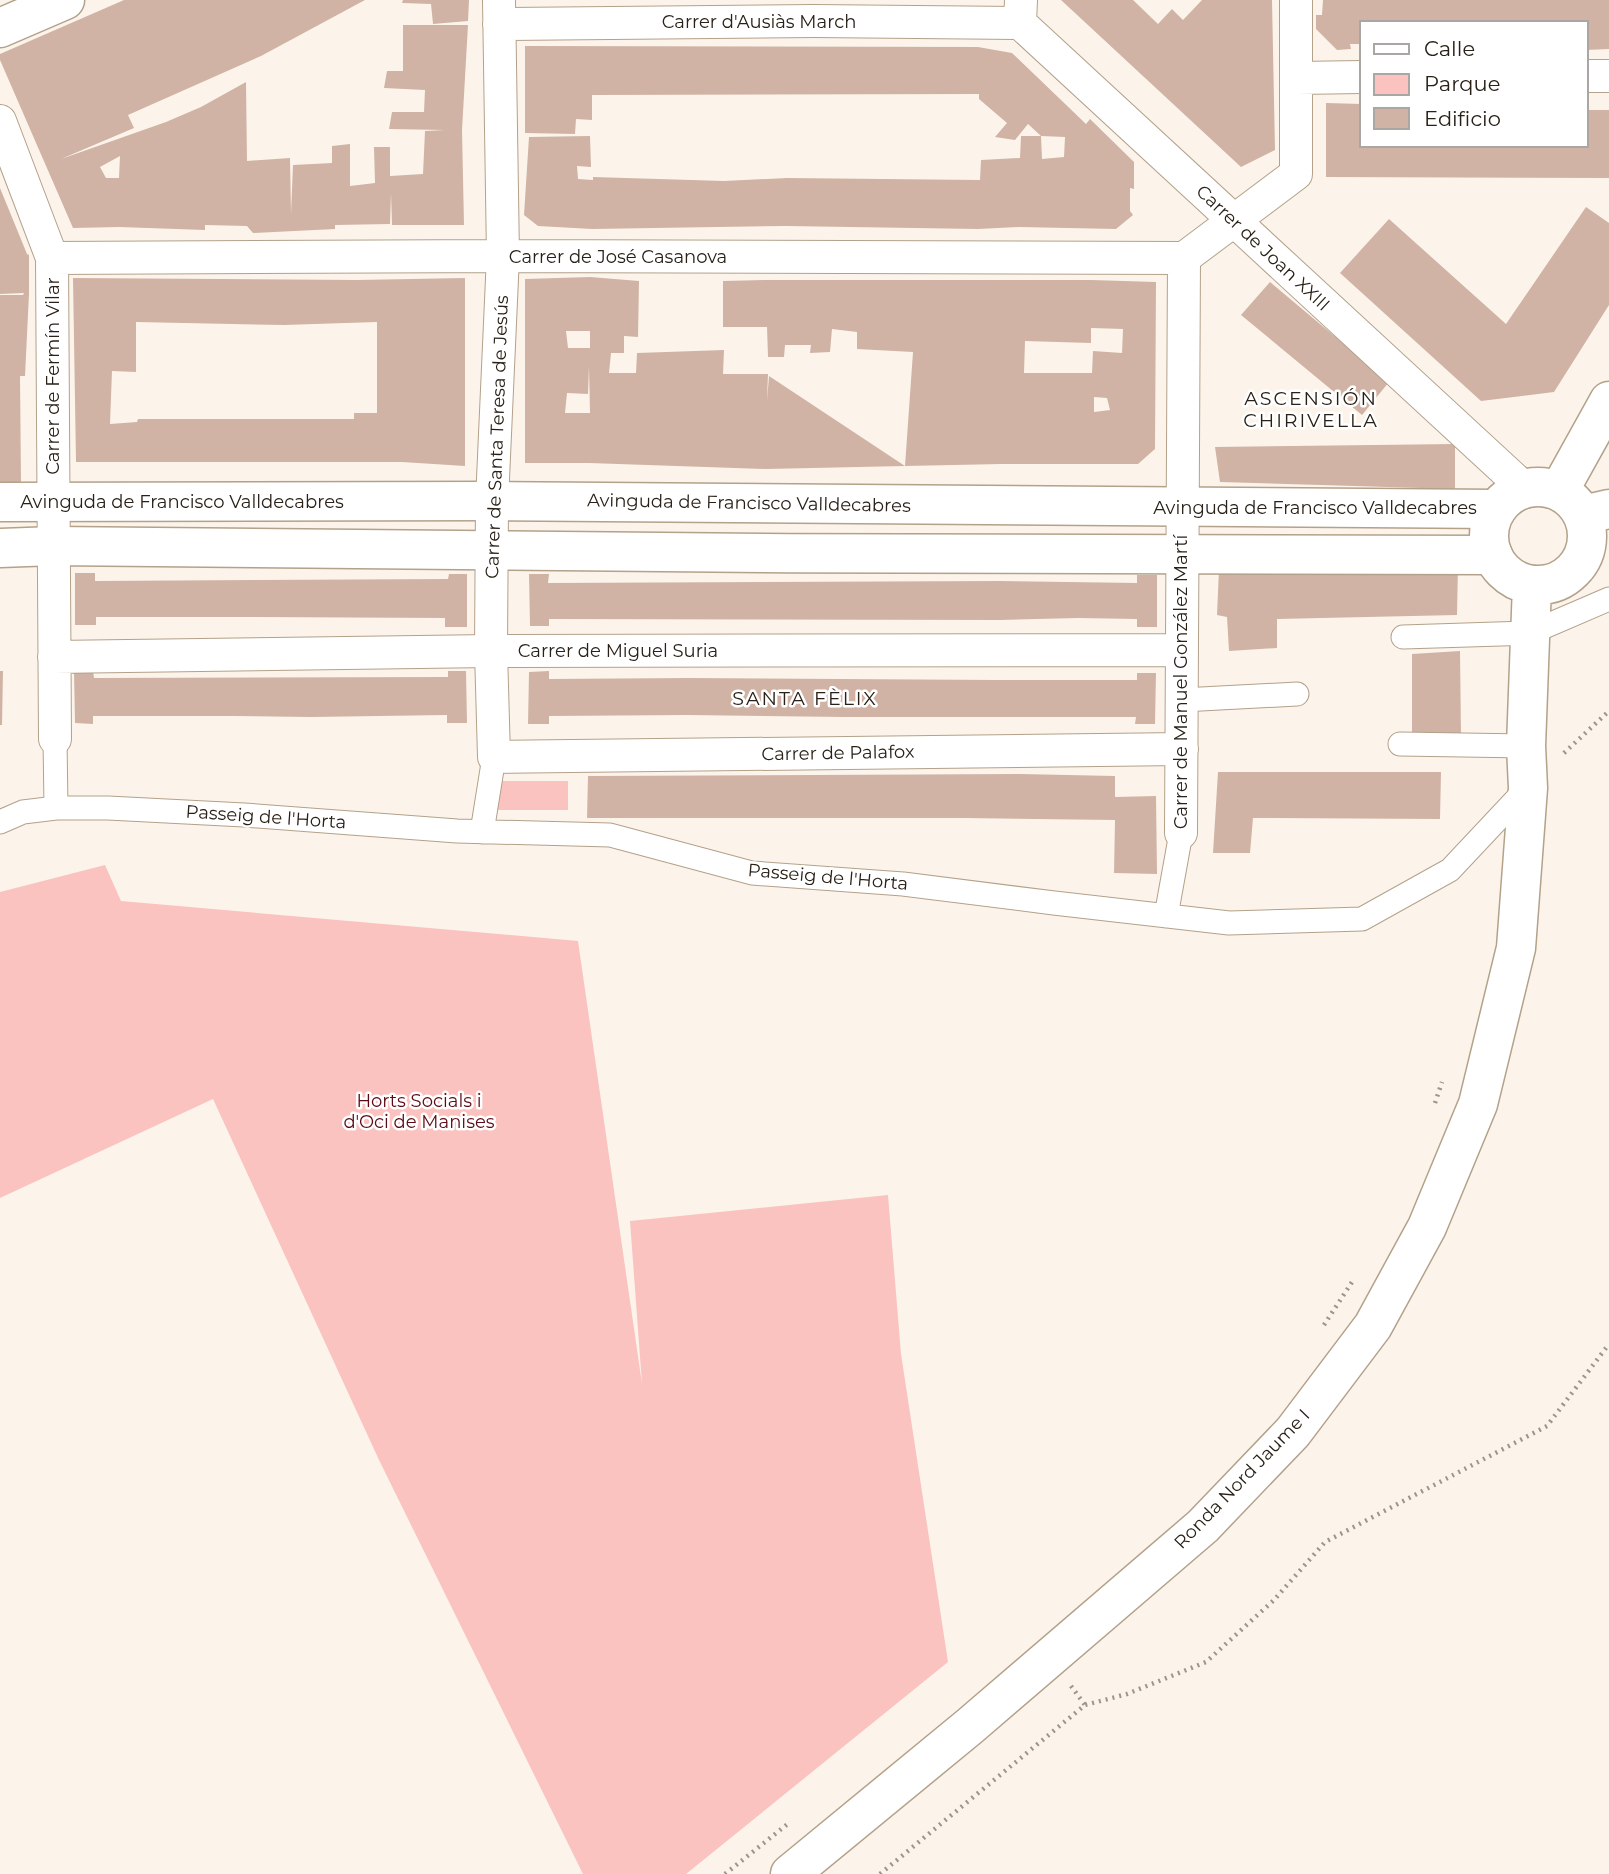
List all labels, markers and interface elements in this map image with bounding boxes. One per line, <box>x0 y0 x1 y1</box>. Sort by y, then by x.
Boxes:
street label: Carrer d'Ausiàs March <box>662 11 856 33</box>
legend <box>1360 21 1588 147</box>
text: Calle <box>1424 36 1475 61</box>
text: Parque <box>1424 71 1500 96</box>
text: Edificio <box>1424 106 1501 131</box>
street label: Carrer de Joan XXIII <box>1192 180 1334 316</box>
street label: Carrer de José Casanova <box>509 246 727 268</box>
street label: Carrer de Fermín Vilar <box>42 277 64 475</box>
street label: Carrer de Santa Teresa de Jesús <box>481 295 513 579</box>
district label: ASCENSIÓN CHIRIVELLA <box>1243 387 1379 432</box>
street label: Avinguda de Francisco Valldecabres <box>587 489 911 517</box>
street label: Avinguda de Francisco Valldecabres <box>20 491 344 513</box>
street label: Avinguda de Francisco Valldecabres <box>1153 497 1477 519</box>
street label: Carrer de Manuel González Martí <box>1170 534 1192 829</box>
street label: Carrer de Miguel Suria <box>518 640 718 662</box>
district label: SANTA FÈLIX <box>732 687 878 710</box>
street label: Carrer de Palafox <box>761 741 915 765</box>
street label: Passeig de l'Horta <box>185 800 347 834</box>
street label: Passeig de l'Horta <box>747 859 909 895</box>
park label: Horts Socials i d'Oci de Manises <box>343 1090 495 1133</box>
street label: Ronda Nord Jaume I <box>1170 1405 1314 1553</box>

